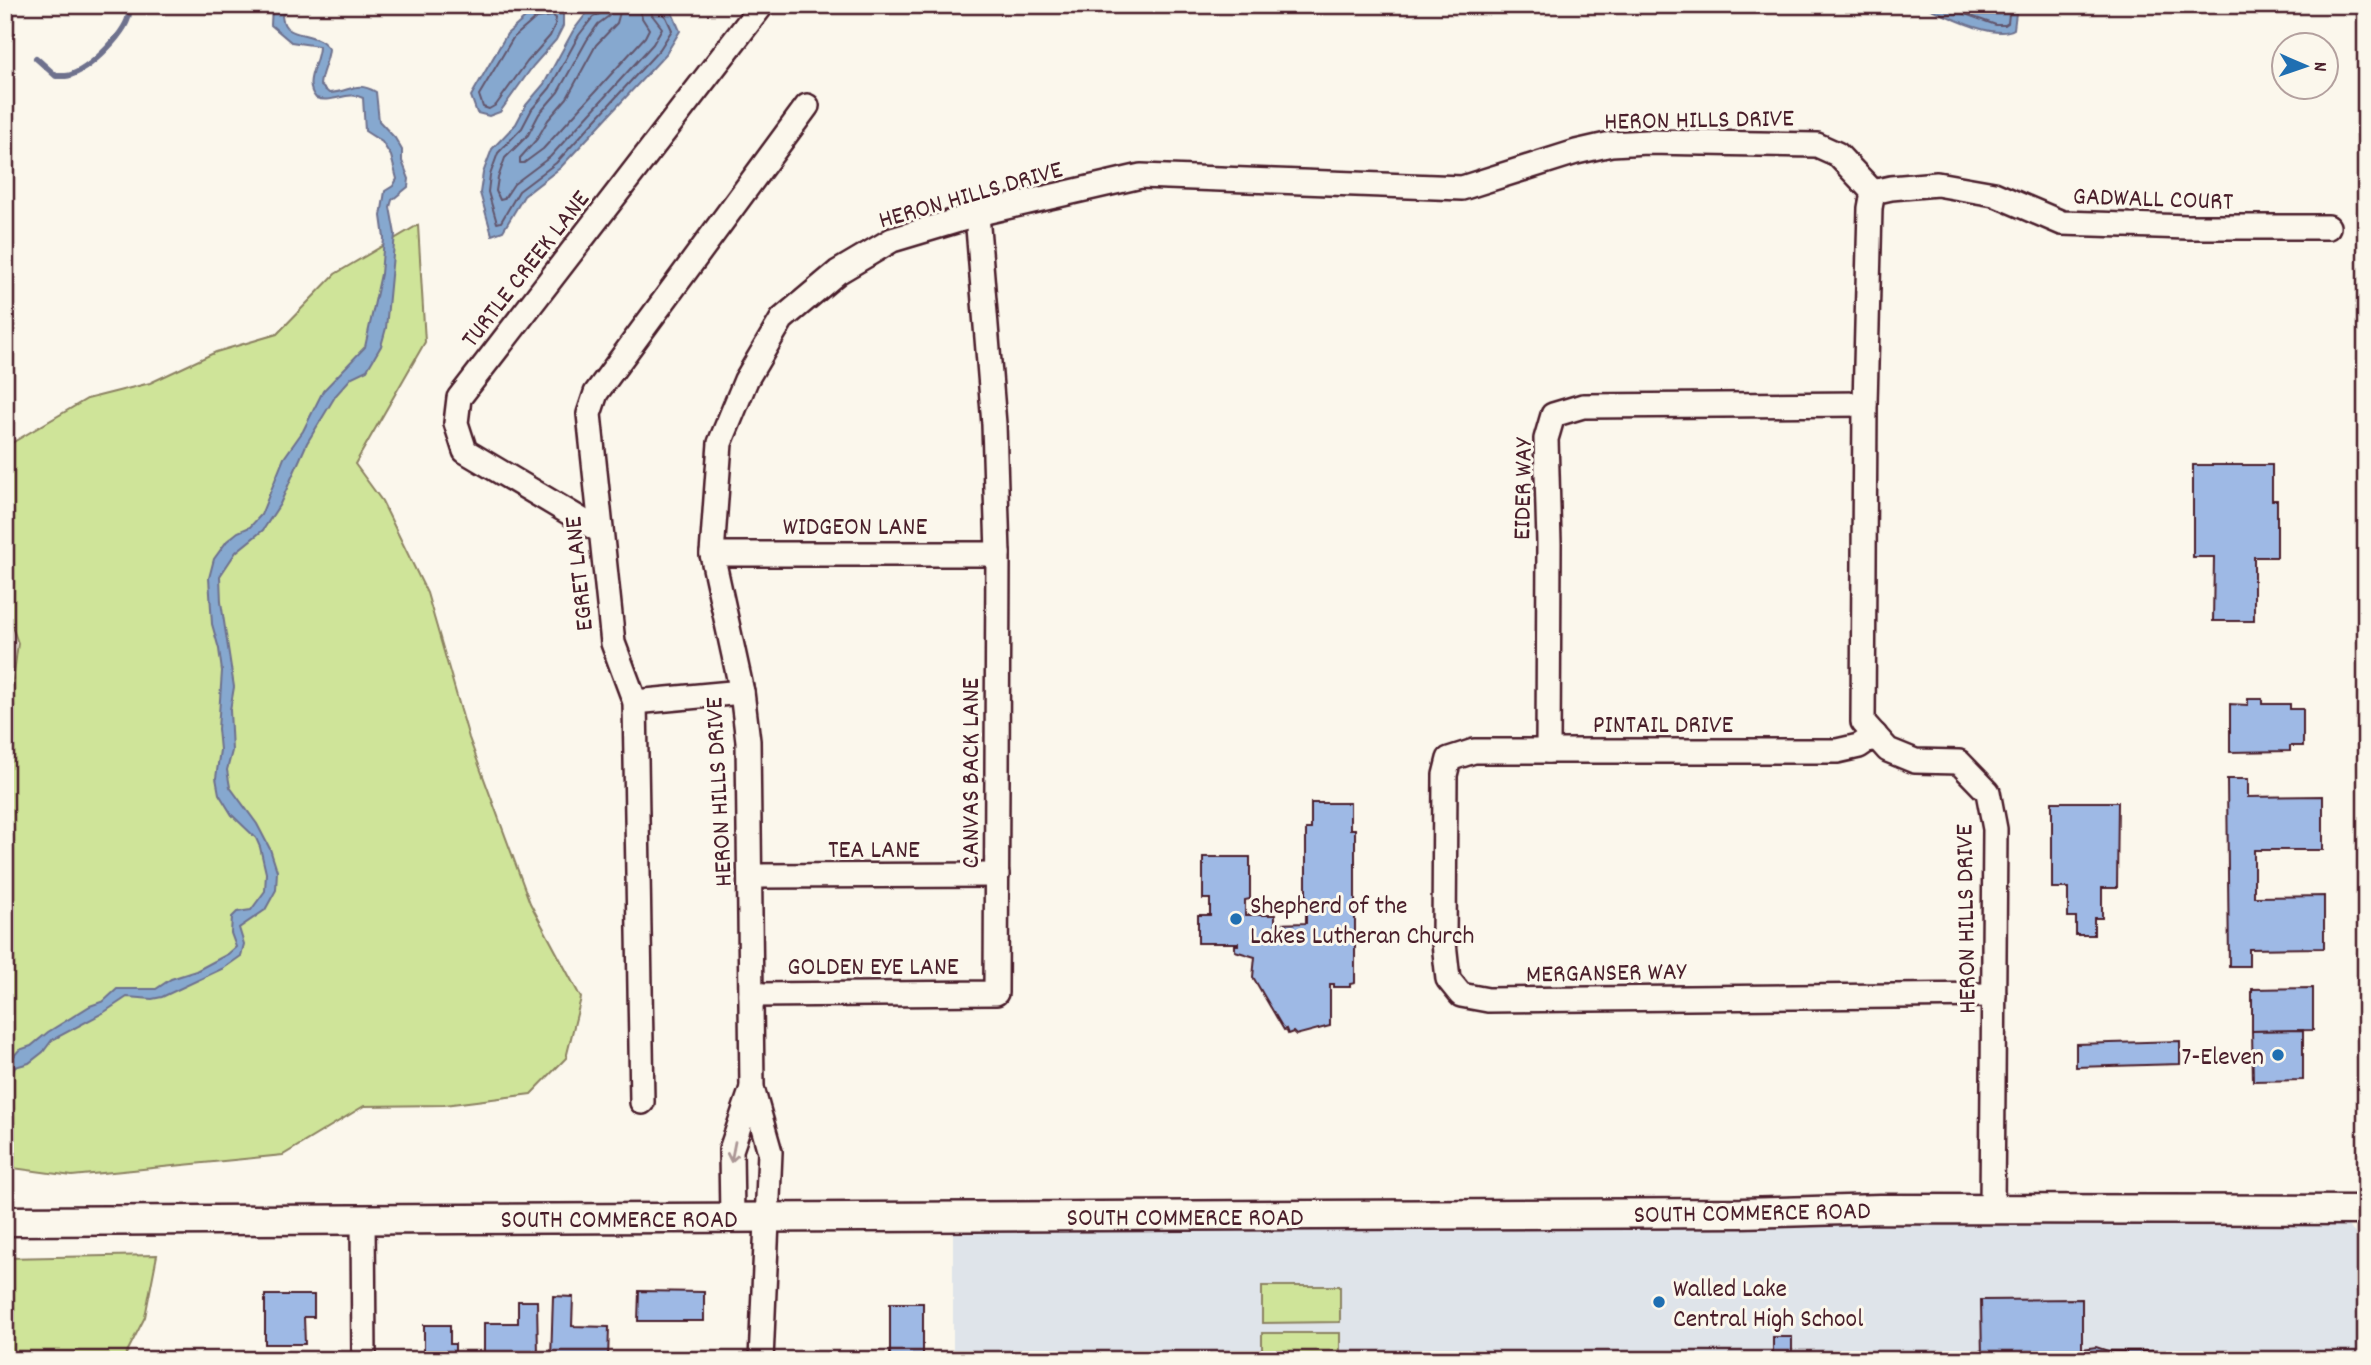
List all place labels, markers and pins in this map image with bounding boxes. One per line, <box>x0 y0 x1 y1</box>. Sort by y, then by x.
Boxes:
place label: Shepherd of the Lakes Lutheran Church <box>1250 889 1474 956</box>
marker: Shepherd of the Lakes Lutheran Church <box>1228 911 1244 927</box>
place label: 7-Eleven <box>2181 1040 2264 1077</box>
marker: 7-Eleven <box>2270 1047 2286 1063</box>
place label: Walled Lake Central High School <box>1673 1272 1863 1339</box>
marker: Walled Lake Central High School <box>1651 1294 1667 1310</box>

